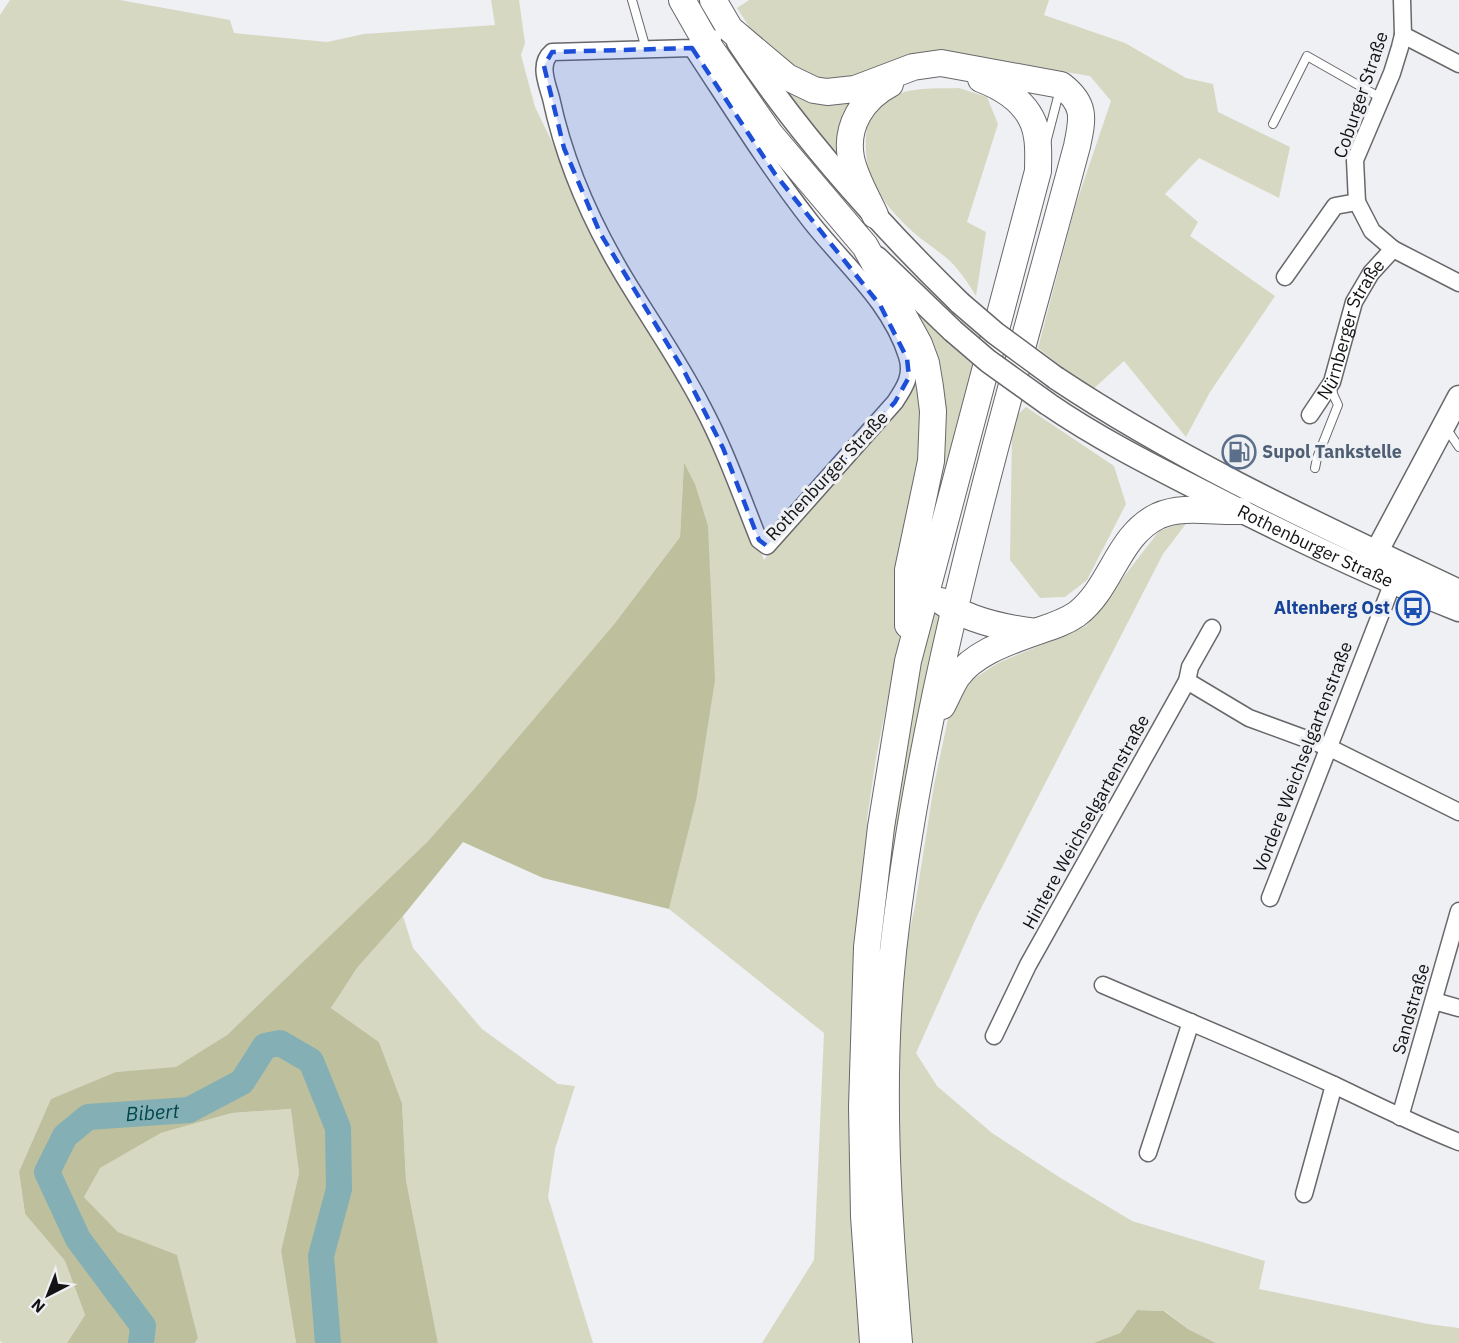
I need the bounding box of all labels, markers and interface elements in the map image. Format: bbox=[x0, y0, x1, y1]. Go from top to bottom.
street label: Coburger Straße bbox=[1328, 28, 1393, 161]
street label: Nürnberger Straße bbox=[1311, 254, 1389, 404]
street label: Rothenburger Straße bbox=[760, 406, 893, 545]
fuel station icon: Supol Tankstelle bbox=[1221, 434, 1257, 470]
place label: Supol Tankstelle bbox=[1262, 440, 1402, 463]
street label: Rothenburger Straße bbox=[1234, 499, 1397, 592]
bus stop icon: Altenberg Ost bbox=[1395, 590, 1431, 626]
place label: Altenberg Ost bbox=[1274, 596, 1390, 619]
street label: Vordere Weichselgartenstraße bbox=[1248, 638, 1357, 876]
street label: Hintere Weichselgartenstraße bbox=[1017, 710, 1154, 933]
street label: Sandstraße bbox=[1387, 961, 1434, 1057]
water label: Bibert bbox=[125, 1097, 180, 1127]
north arrow bbox=[18, 1265, 78, 1325]
text: N bbox=[27, 1295, 49, 1317]

